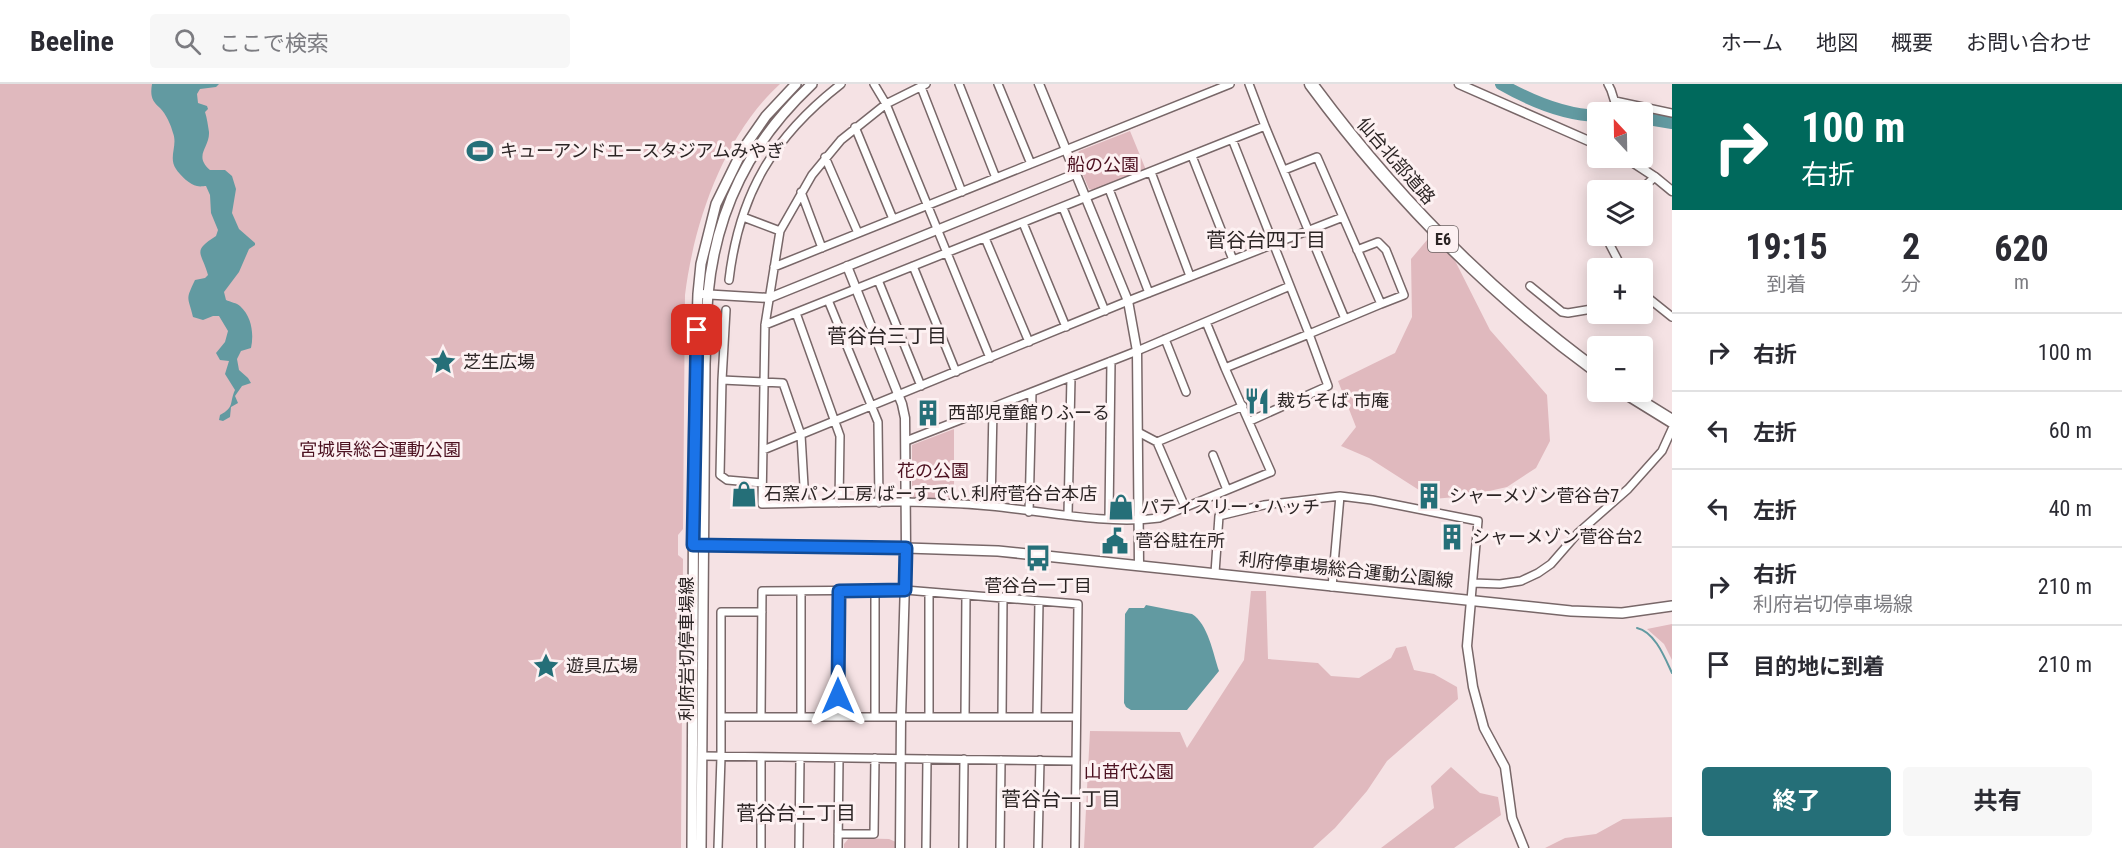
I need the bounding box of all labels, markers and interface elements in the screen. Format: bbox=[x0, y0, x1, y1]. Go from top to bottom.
search box bbox=[150, 14, 570, 68]
text: Beeline bbox=[30, 25, 114, 58]
icon: search bbox=[171, 25, 204, 58]
text: ここで検索 bbox=[219, 31, 329, 56]
text: ホーム bbox=[1721, 31, 1783, 55]
text: 地図 bbox=[1816, 31, 1858, 55]
text: 概要 bbox=[1891, 31, 1933, 55]
text: お問い合わせ bbox=[1966, 31, 2092, 55]
north arrow bbox=[1587, 102, 1653, 168]
map controls bbox=[1587, 102, 1653, 402]
text: 100 m bbox=[1801, 103, 1906, 152]
icon: right bbox=[1702, 108, 1780, 186]
street label: 仙台北部道路 bbox=[1353, 113, 1440, 208]
sports icon: キューアンドエースタジアムみやぎ bbox=[465, 136, 495, 166]
place label: キューアンドエースタジアムみやぎ bbox=[500, 140, 784, 161]
park label: 船の公園 bbox=[1067, 154, 1139, 175]
text: 右折 bbox=[1801, 159, 1855, 191]
button: layers bbox=[1587, 180, 1653, 246]
road number: E6 bbox=[1428, 226, 1458, 252]
text: 19:15 bbox=[1745, 226, 1828, 268]
text: 2 bbox=[1902, 226, 1920, 268]
district label: 菅谷台四丁目 bbox=[1206, 228, 1326, 252]
text: 620 bbox=[1994, 228, 2049, 270]
button: + bbox=[1587, 258, 1653, 324]
text: m bbox=[2014, 270, 2029, 294]
text: 到着 bbox=[1767, 272, 1807, 296]
text: 分 bbox=[1901, 272, 1921, 296]
pin bbox=[671, 304, 722, 355]
icon: arrive bbox=[680, 313, 713, 346]
district label: 菅谷台三丁目 bbox=[827, 324, 947, 348]
button: − bbox=[1587, 336, 1653, 402]
icon: right bbox=[1702, 336, 1735, 369]
text: 100 m bbox=[2038, 340, 2092, 365]
text: 右折 bbox=[1753, 342, 1797, 367]
place icon: 芝生広場 bbox=[428, 347, 458, 377]
place label: 芝生広場 bbox=[463, 351, 535, 372]
restaurant icon: 裁ちそば 市庵 bbox=[1242, 386, 1272, 416]
place label: 裁ちそば 市庵 bbox=[1277, 390, 1389, 411]
building icon: 西部児童館りふーる bbox=[913, 398, 943, 428]
place label: 西部児童館りふーる bbox=[948, 402, 1110, 423]
icon: left bbox=[1702, 414, 1735, 447]
text: 60 m bbox=[2049, 418, 2092, 443]
text: 左折 bbox=[1753, 420, 1797, 445]
park label: 宮城県総合運動公園 bbox=[299, 439, 461, 460]
park label: 花の公園 bbox=[897, 460, 969, 481]
shop icon: 石窯パン工房 ばーすでい 利府菅谷台本店 bbox=[729, 479, 759, 509]
building icon: シャーメゾン菅谷台7 bbox=[1414, 481, 1444, 511]
place label: 石窯パン工房 ばーすでい 利府菅谷台本店 bbox=[764, 483, 1097, 504]
place label: シャーメゾン菅谷台7 bbox=[1449, 485, 1619, 506]
shop icon: パティスリー・ハッチ bbox=[1106, 492, 1136, 522]
icon: left bbox=[1702, 492, 1735, 525]
place label: パティスリー・ハッチ bbox=[1141, 496, 1320, 517]
text: 40 m bbox=[2049, 496, 2092, 521]
text: 左折 bbox=[1753, 498, 1797, 523]
building icon: シャーメゾン菅谷台2 bbox=[1437, 522, 1467, 552]
public building icon: 菅谷駐在所 bbox=[1100, 526, 1130, 556]
place label: シャーメゾン菅谷台2 bbox=[1472, 526, 1642, 547]
place label: 菅谷駐在所 bbox=[1135, 530, 1225, 551]
bus stop icon: 菅谷台一丁目 bbox=[1023, 543, 1053, 573]
street label: 利府停車場総合運動公園線 bbox=[1238, 548, 1455, 591]
text: 右折 bbox=[1753, 562, 1797, 587]
icon: right bbox=[1702, 570, 1735, 603]
text: 210 m bbox=[2038, 574, 2092, 599]
place label: 菅谷台一丁目 bbox=[984, 575, 1092, 596]
street label: 利府岩切停車場線 bbox=[676, 577, 697, 721]
text: 利府岩切停車場線 bbox=[1753, 592, 1913, 616]
icon: arrive bbox=[1702, 648, 1735, 681]
place icon: 遊具広場 bbox=[531, 651, 561, 681]
text: 210 m bbox=[2038, 652, 2092, 677]
text: 目的地に到着 bbox=[1753, 654, 1885, 679]
place label: 遊具広場 bbox=[566, 655, 638, 676]
position arrow bbox=[806, 664, 870, 728]
park label: 山苗代公園 bbox=[1084, 761, 1174, 782]
button: 終了 bbox=[1702, 767, 1891, 836]
button: 共有 bbox=[1903, 767, 2092, 836]
district label: 菅谷台一丁目 bbox=[1001, 787, 1121, 811]
district label: 菅谷台二丁目 bbox=[736, 801, 856, 825]

